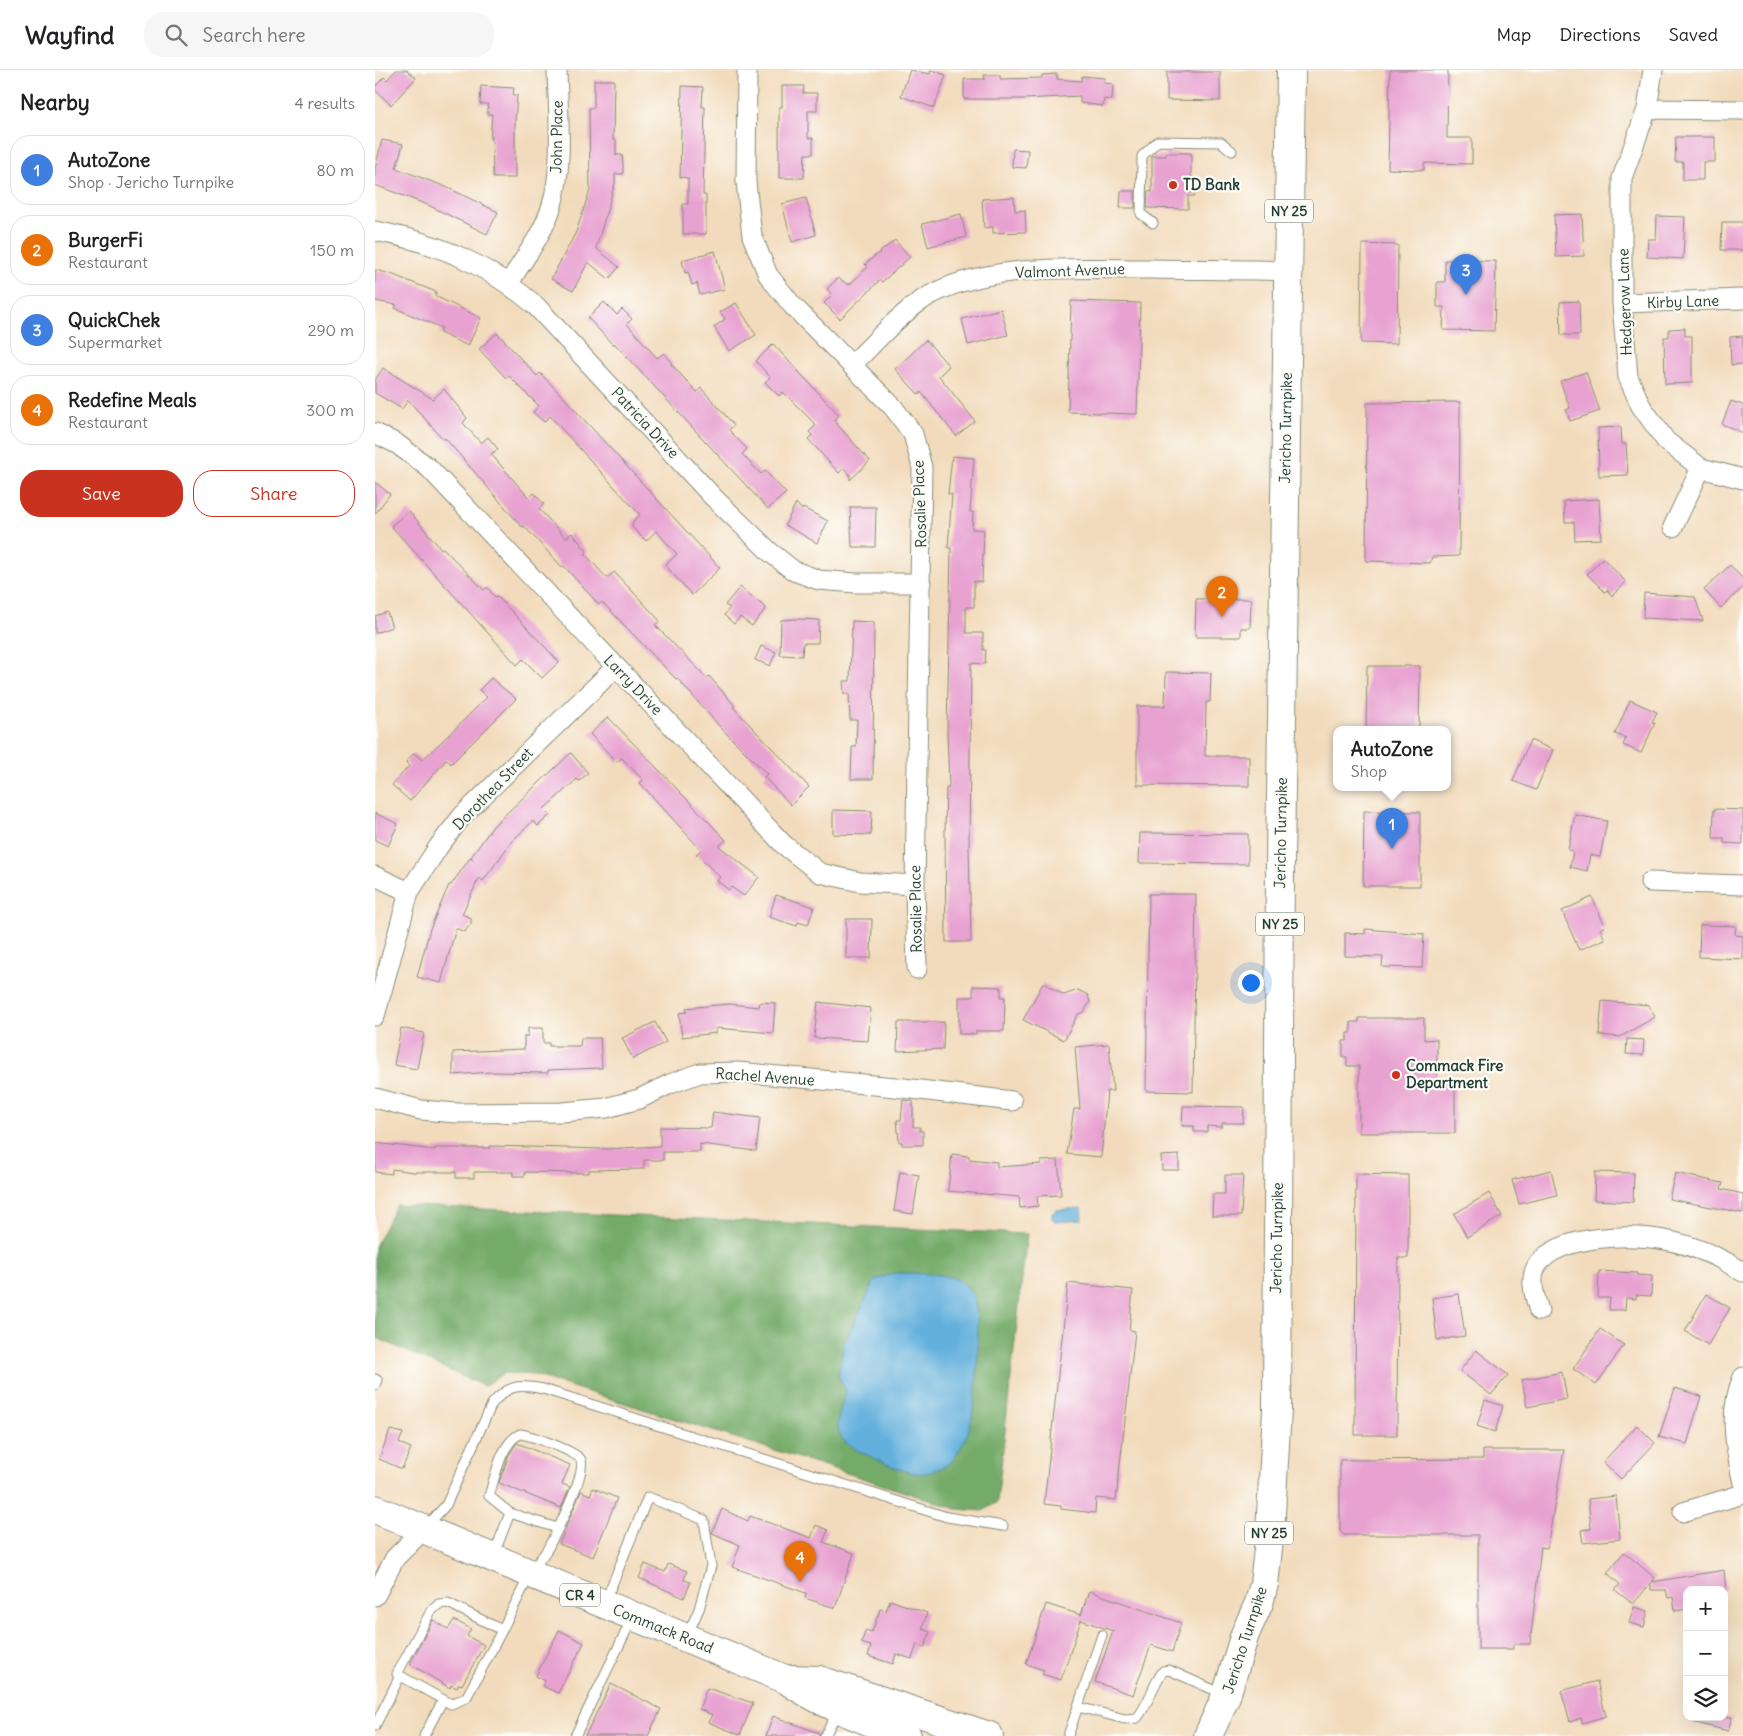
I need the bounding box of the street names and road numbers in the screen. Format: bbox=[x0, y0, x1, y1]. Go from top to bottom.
street label: John Place bbox=[546, 100, 567, 174]
road number: NY 25 bbox=[1265, 200, 1313, 222]
street label: Hedgerow Lane bbox=[1613, 248, 1636, 356]
street label: Valmont Avenue bbox=[1015, 259, 1125, 282]
street label: Kirby Lane bbox=[1646, 291, 1720, 312]
street label: Jericho Turnpike bbox=[1275, 372, 1296, 484]
street label: Patricia Drive bbox=[608, 383, 683, 462]
street label: Rosalie Place bbox=[908, 460, 931, 548]
street label: Larry Drive bbox=[600, 651, 667, 719]
street label: Dorothea Street bbox=[449, 743, 537, 834]
street label: Jericho Turnpike bbox=[1270, 777, 1291, 889]
street label: Rosalie Place bbox=[905, 865, 926, 953]
road number: NY 25 bbox=[1256, 912, 1304, 936]
street label: Rachel Avenue bbox=[715, 1064, 815, 1089]
street label: Jericho Turnpike bbox=[1266, 1182, 1287, 1294]
road number: NY 25 bbox=[1245, 1522, 1293, 1545]
road number: CR 4 bbox=[560, 1584, 600, 1606]
street label: Jericho Turnpike bbox=[1218, 1584, 1271, 1696]
street label: Commack Road bbox=[610, 1600, 717, 1657]

